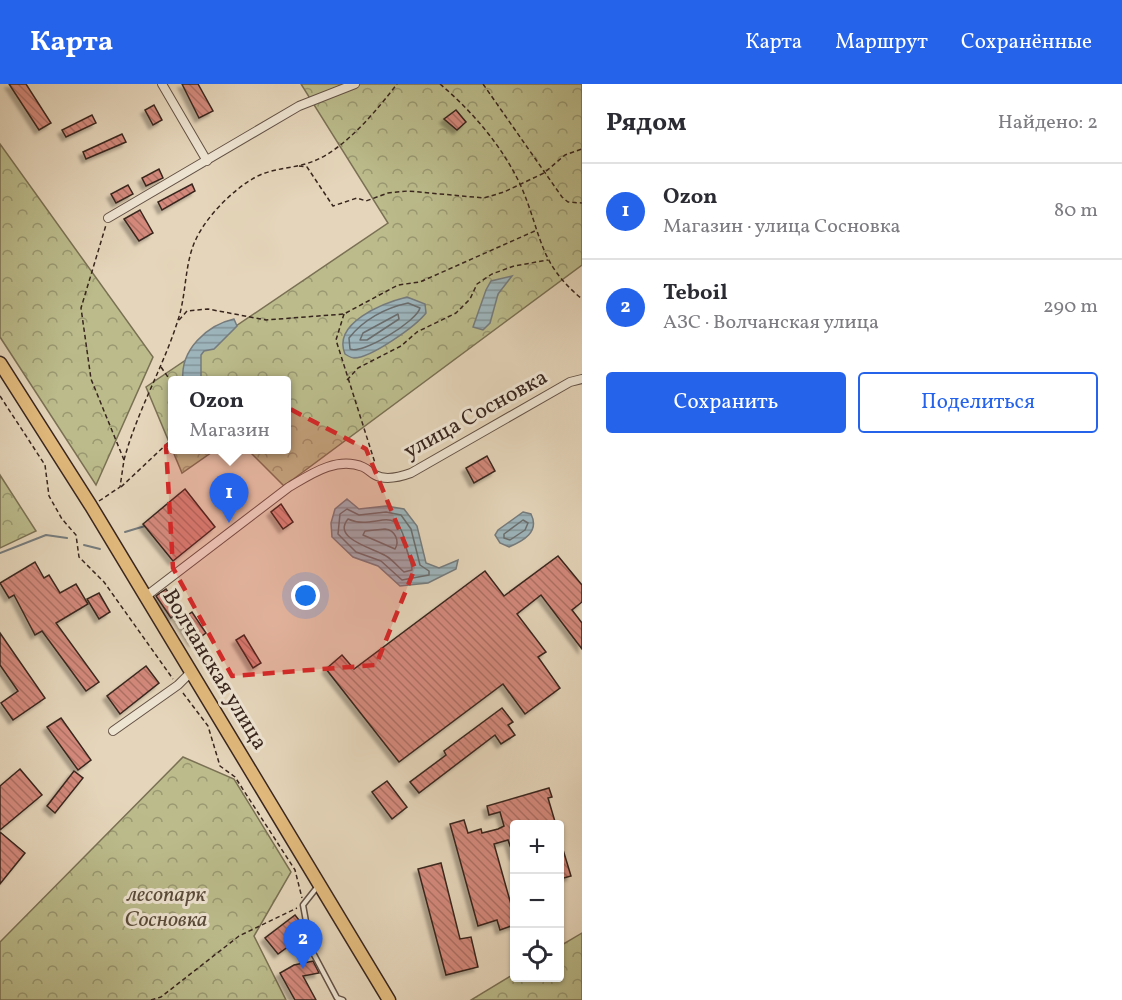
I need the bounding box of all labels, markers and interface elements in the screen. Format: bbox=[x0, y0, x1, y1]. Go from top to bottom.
text: Карта bbox=[30, 23, 113, 62]
text: Карта bbox=[745, 28, 802, 57]
text: Маршрут bbox=[835, 28, 928, 57]
text: Сохранённые bbox=[961, 28, 1092, 57]
text: Рядом bbox=[606, 105, 686, 141]
text: Найдено: 2 bbox=[998, 109, 1098, 137]
text: Ozon bbox=[663, 182, 718, 213]
text: 1 bbox=[621, 197, 630, 225]
text: 80 m bbox=[1054, 197, 1098, 225]
text: Магазин · улица Сосновка bbox=[663, 213, 901, 241]
text: Teboil bbox=[663, 278, 728, 309]
text: 2 bbox=[620, 293, 631, 321]
text: 290 m bbox=[1043, 293, 1098, 321]
text: АЗС · Волчанская улица bbox=[663, 309, 879, 337]
street label: улица Сосновка bbox=[398, 363, 554, 467]
button: Сохранить bbox=[606, 372, 846, 433]
button: Поделиться bbox=[858, 372, 1098, 433]
popup bbox=[168, 376, 291, 454]
text: Ozon bbox=[189, 386, 244, 417]
text: Магазин bbox=[189, 417, 270, 445]
pin: 1 bbox=[210, 474, 248, 523]
your location bbox=[291, 581, 320, 610]
street label: Волчанская улица bbox=[154, 584, 274, 756]
map controls bbox=[510, 820, 564, 982]
button: + bbox=[510, 820, 564, 874]
button: − bbox=[510, 874, 564, 928]
park label: лесопарк Сосновка bbox=[124, 880, 208, 936]
pin: 2 bbox=[284, 920, 322, 969]
button: locate bbox=[510, 928, 564, 982]

